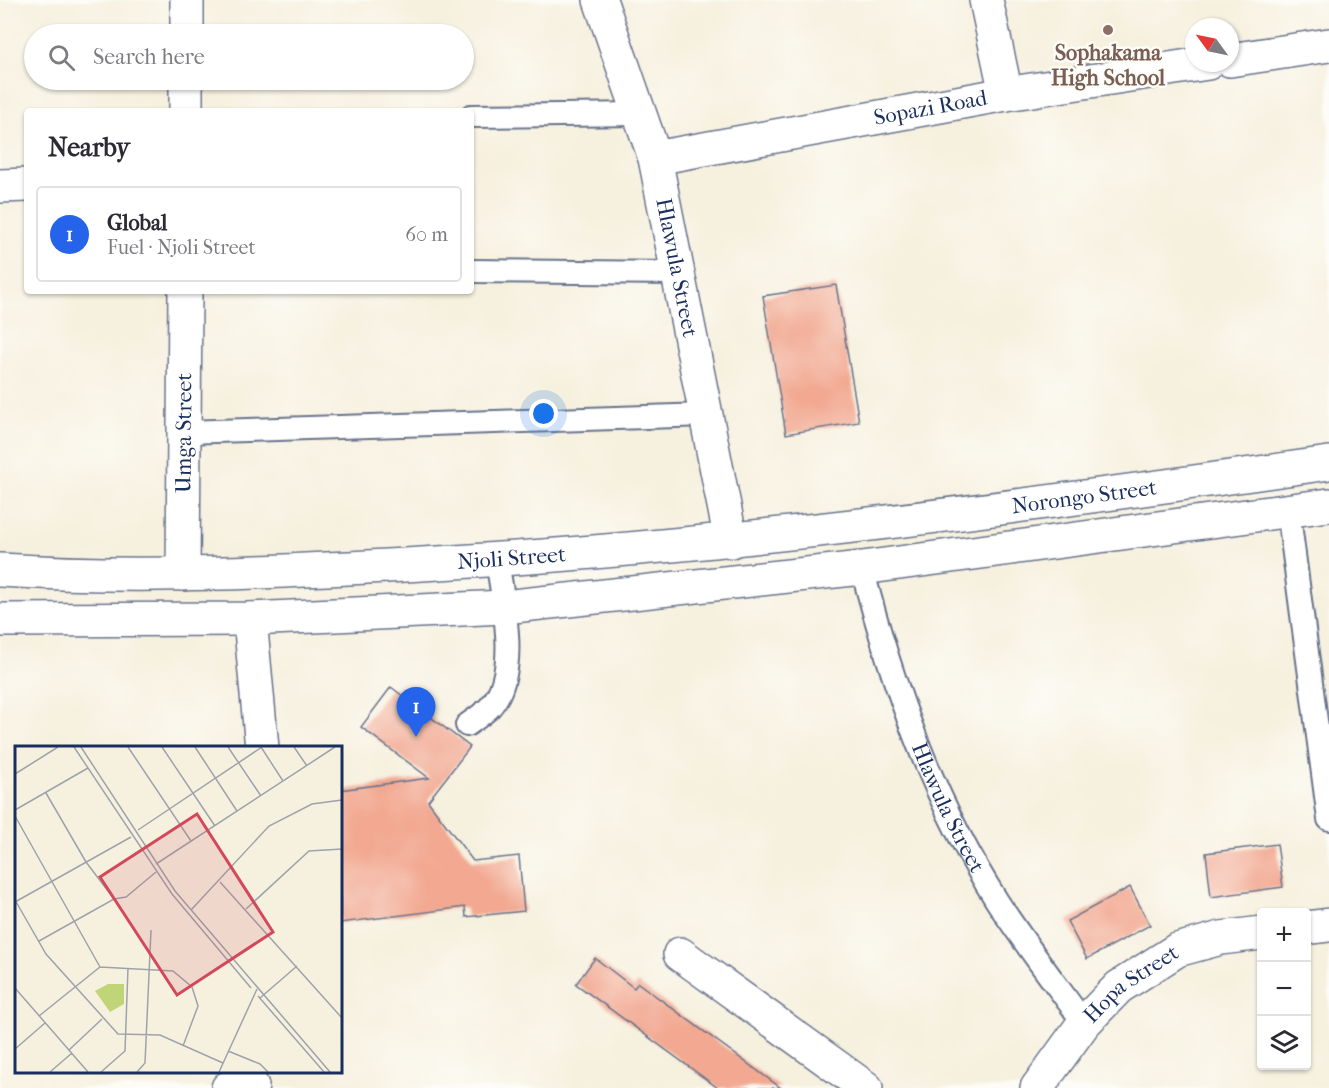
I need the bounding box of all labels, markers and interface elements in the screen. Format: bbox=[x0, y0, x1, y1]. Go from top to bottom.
north arrow bbox=[1185, 18, 1239, 72]
marker: Sophakama High School bbox=[1101, 23, 1115, 37]
search box bbox=[24, 24, 474, 90]
place label: Sophakama High School bbox=[1051, 40, 1166, 91]
icon: search bbox=[45, 41, 78, 74]
text: Search here bbox=[93, 44, 205, 70]
street label: Sopazi Road bbox=[872, 85, 990, 131]
text: Nearby bbox=[48, 132, 130, 163]
street label: Hlawula Street bbox=[650, 196, 703, 339]
text: Global bbox=[107, 210, 167, 236]
text: 1 bbox=[66, 223, 73, 246]
text: 60 m bbox=[405, 223, 448, 246]
text: Fuel · Njoli Street bbox=[107, 236, 256, 259]
street label: Umga Street bbox=[171, 373, 197, 493]
your location bbox=[529, 399, 558, 428]
street label: Norongo Street bbox=[1010, 474, 1158, 519]
street label: Njoli Street bbox=[456, 541, 567, 575]
pin: 1 bbox=[396, 688, 436, 737]
street label: Hlawula Street bbox=[906, 739, 990, 877]
inset map bbox=[15, 746, 342, 1073]
map controls bbox=[1257, 908, 1311, 1070]
button: + bbox=[1257, 908, 1311, 962]
street label: Hopa Street bbox=[1078, 939, 1184, 1028]
button: − bbox=[1257, 962, 1311, 1016]
button: layers bbox=[1257, 1016, 1311, 1070]

